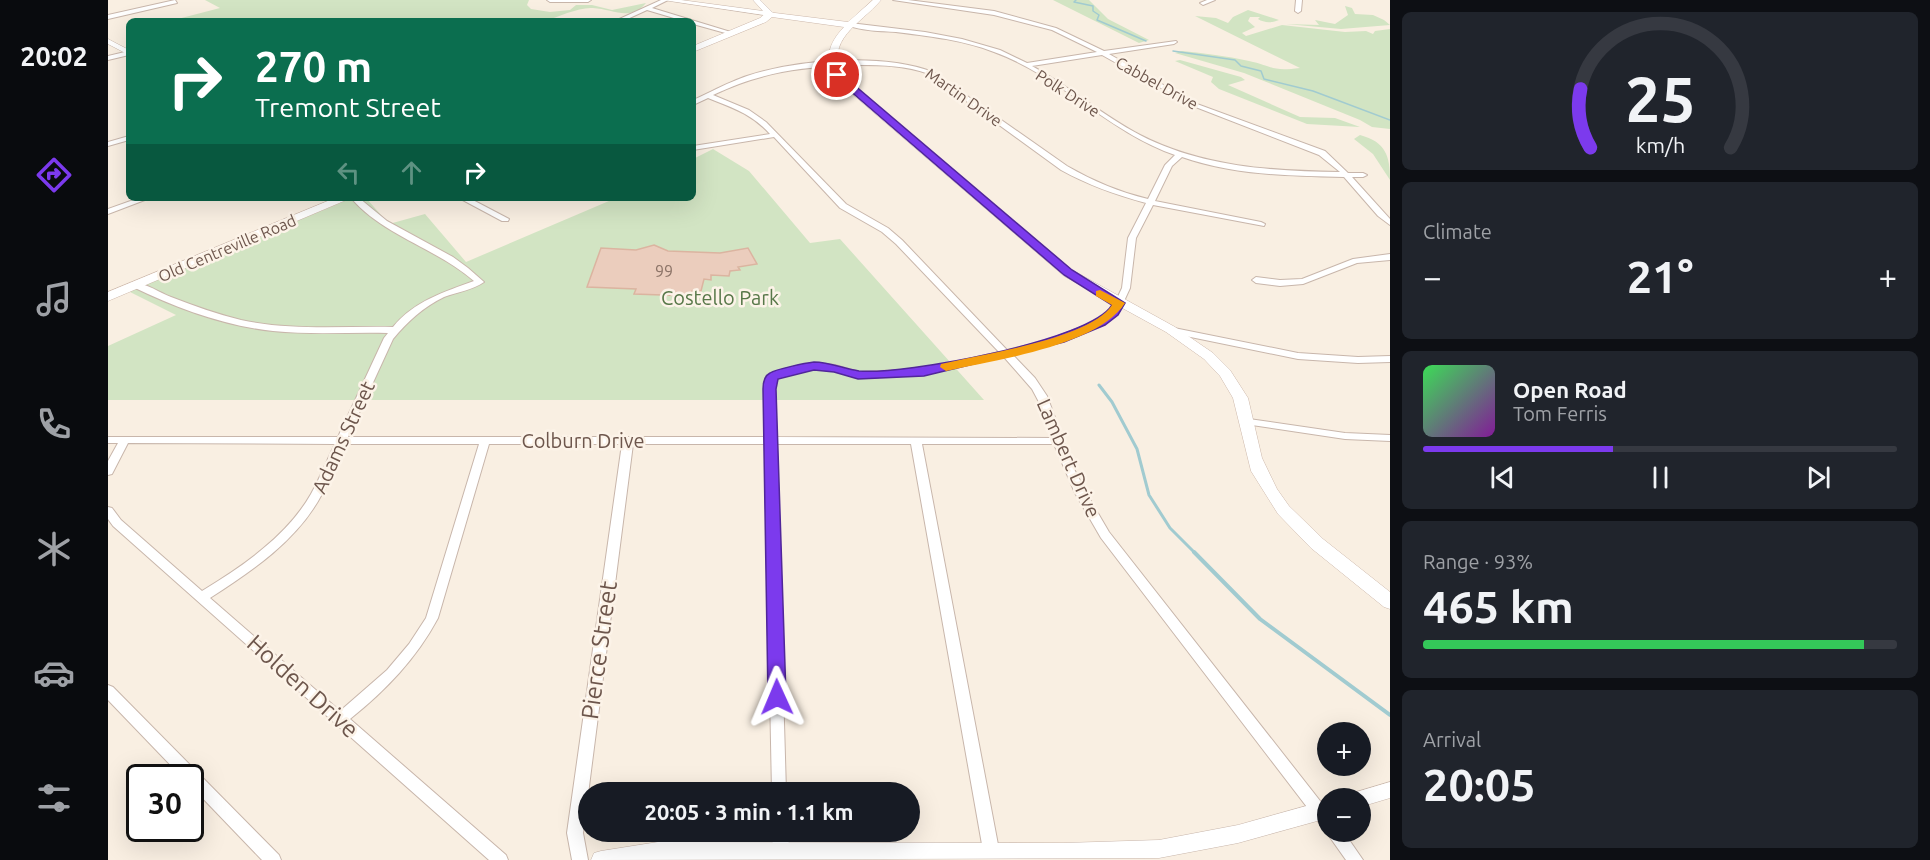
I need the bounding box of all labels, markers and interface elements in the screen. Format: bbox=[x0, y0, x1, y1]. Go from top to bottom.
text: 20:02 bbox=[20, 41, 88, 71]
icon: right bbox=[156, 42, 234, 120]
text: 270 m bbox=[255, 43, 372, 90]
pin bbox=[811, 49, 862, 100]
street label: Cabbel Drive bbox=[1113, 53, 1201, 113]
icon: arrive bbox=[820, 58, 853, 91]
street label: Martin Drive bbox=[922, 64, 1006, 130]
text: 25 bbox=[1625, 64, 1695, 134]
street label: Polk Drive bbox=[1033, 66, 1103, 120]
text: Tremont Street bbox=[255, 92, 441, 122]
text: km/h bbox=[1635, 133, 1685, 157]
icon: directions bbox=[33, 154, 75, 196]
icon: left bbox=[332, 156, 365, 189]
icon: ahead bbox=[395, 156, 428, 189]
icon: right bbox=[458, 156, 491, 189]
street label: Old Centreville Road bbox=[155, 211, 299, 285]
text: Climate bbox=[1423, 220, 1492, 243]
text: 21° bbox=[1627, 251, 1693, 302]
text: − bbox=[1423, 258, 1442, 295]
text: + bbox=[1878, 258, 1897, 295]
house number: 99 bbox=[655, 262, 673, 280]
icon: music bbox=[33, 278, 75, 320]
park label: Costello Park bbox=[661, 286, 779, 309]
street label: Adams Street bbox=[307, 377, 379, 497]
text: Open Road bbox=[1513, 377, 1627, 402]
street label: Lambert Drive bbox=[1033, 395, 1105, 521]
text: Tom Ferris bbox=[1513, 402, 1607, 425]
icon: phone bbox=[33, 403, 75, 445]
street label: Colburn Drive bbox=[521, 429, 645, 452]
icon: previous bbox=[1486, 461, 1519, 494]
icon: pause bbox=[1644, 461, 1677, 494]
icon: next bbox=[1802, 461, 1835, 494]
icon: climate bbox=[33, 528, 75, 570]
text: Range · 93% bbox=[1423, 550, 1533, 573]
street label: Pierce Street bbox=[576, 579, 622, 721]
text: 465 km bbox=[1423, 581, 1574, 632]
street label: Holden Drive bbox=[242, 629, 364, 743]
icon: car bbox=[33, 652, 75, 694]
position arrow bbox=[745, 665, 809, 729]
map controls bbox=[1317, 722, 1371, 842]
button: + bbox=[1317, 722, 1371, 776]
text: Arrival bbox=[1423, 728, 1481, 751]
text: 20:05 bbox=[1423, 759, 1536, 810]
speed limit sign: 30 bbox=[126, 764, 204, 842]
icon: filters bbox=[33, 777, 75, 819]
button: − bbox=[1317, 788, 1371, 842]
text: 20:05 · 3 min · 1.1 km bbox=[644, 799, 854, 824]

